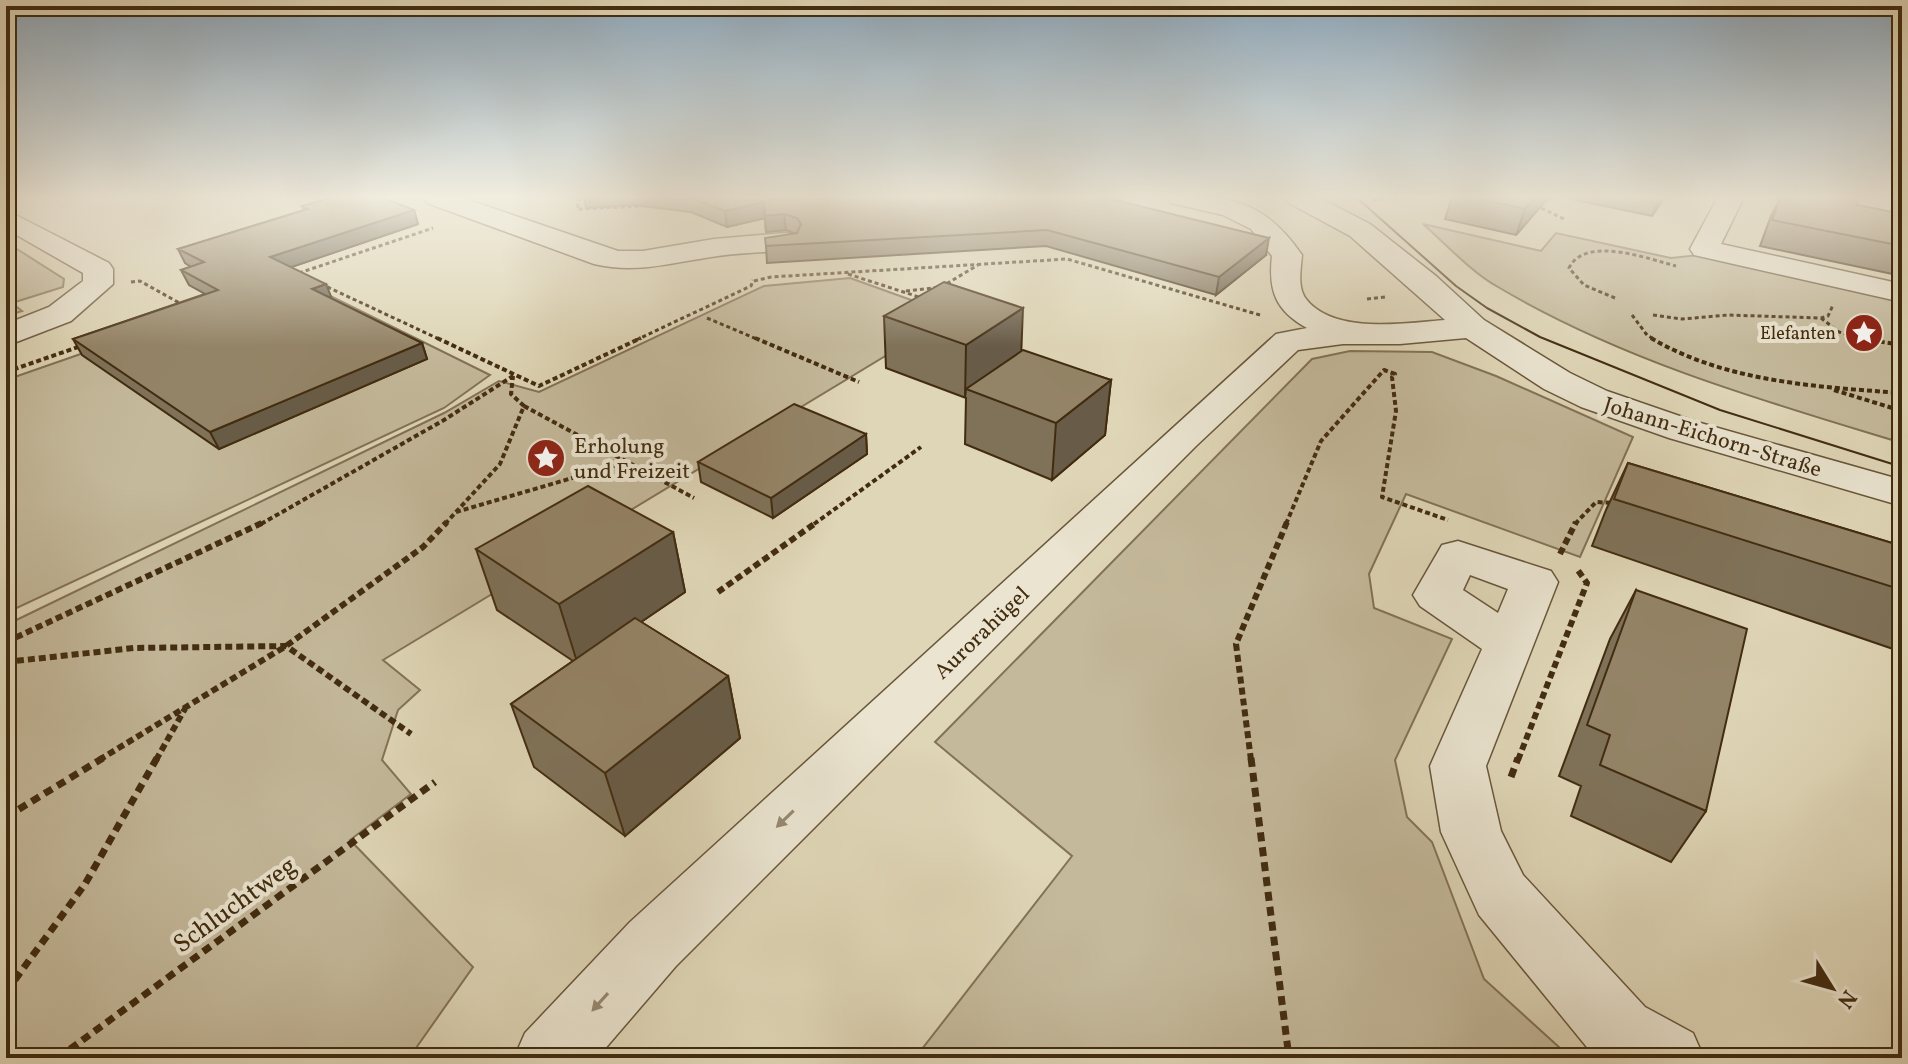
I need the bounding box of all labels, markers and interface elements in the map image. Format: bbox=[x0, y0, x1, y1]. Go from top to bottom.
place icon: Elefanten bbox=[1843, 312, 1885, 354]
place label: Elefanten bbox=[1760, 322, 1836, 347]
street label: Johann-Eichorn-Straße bbox=[1599, 390, 1825, 486]
place label: Erholung und Freizeit bbox=[574, 432, 690, 488]
place icon: Erholung und Freizeit bbox=[525, 437, 567, 479]
street label: Aurorahügel bbox=[928, 580, 1038, 687]
one-way arrow bbox=[776, 810, 795, 828]
street label: Schluchtweg bbox=[166, 849, 304, 963]
north arrow bbox=[1792, 948, 1872, 1028]
text: N bbox=[1829, 983, 1863, 1014]
one-way arrow bbox=[592, 993, 610, 1012]

